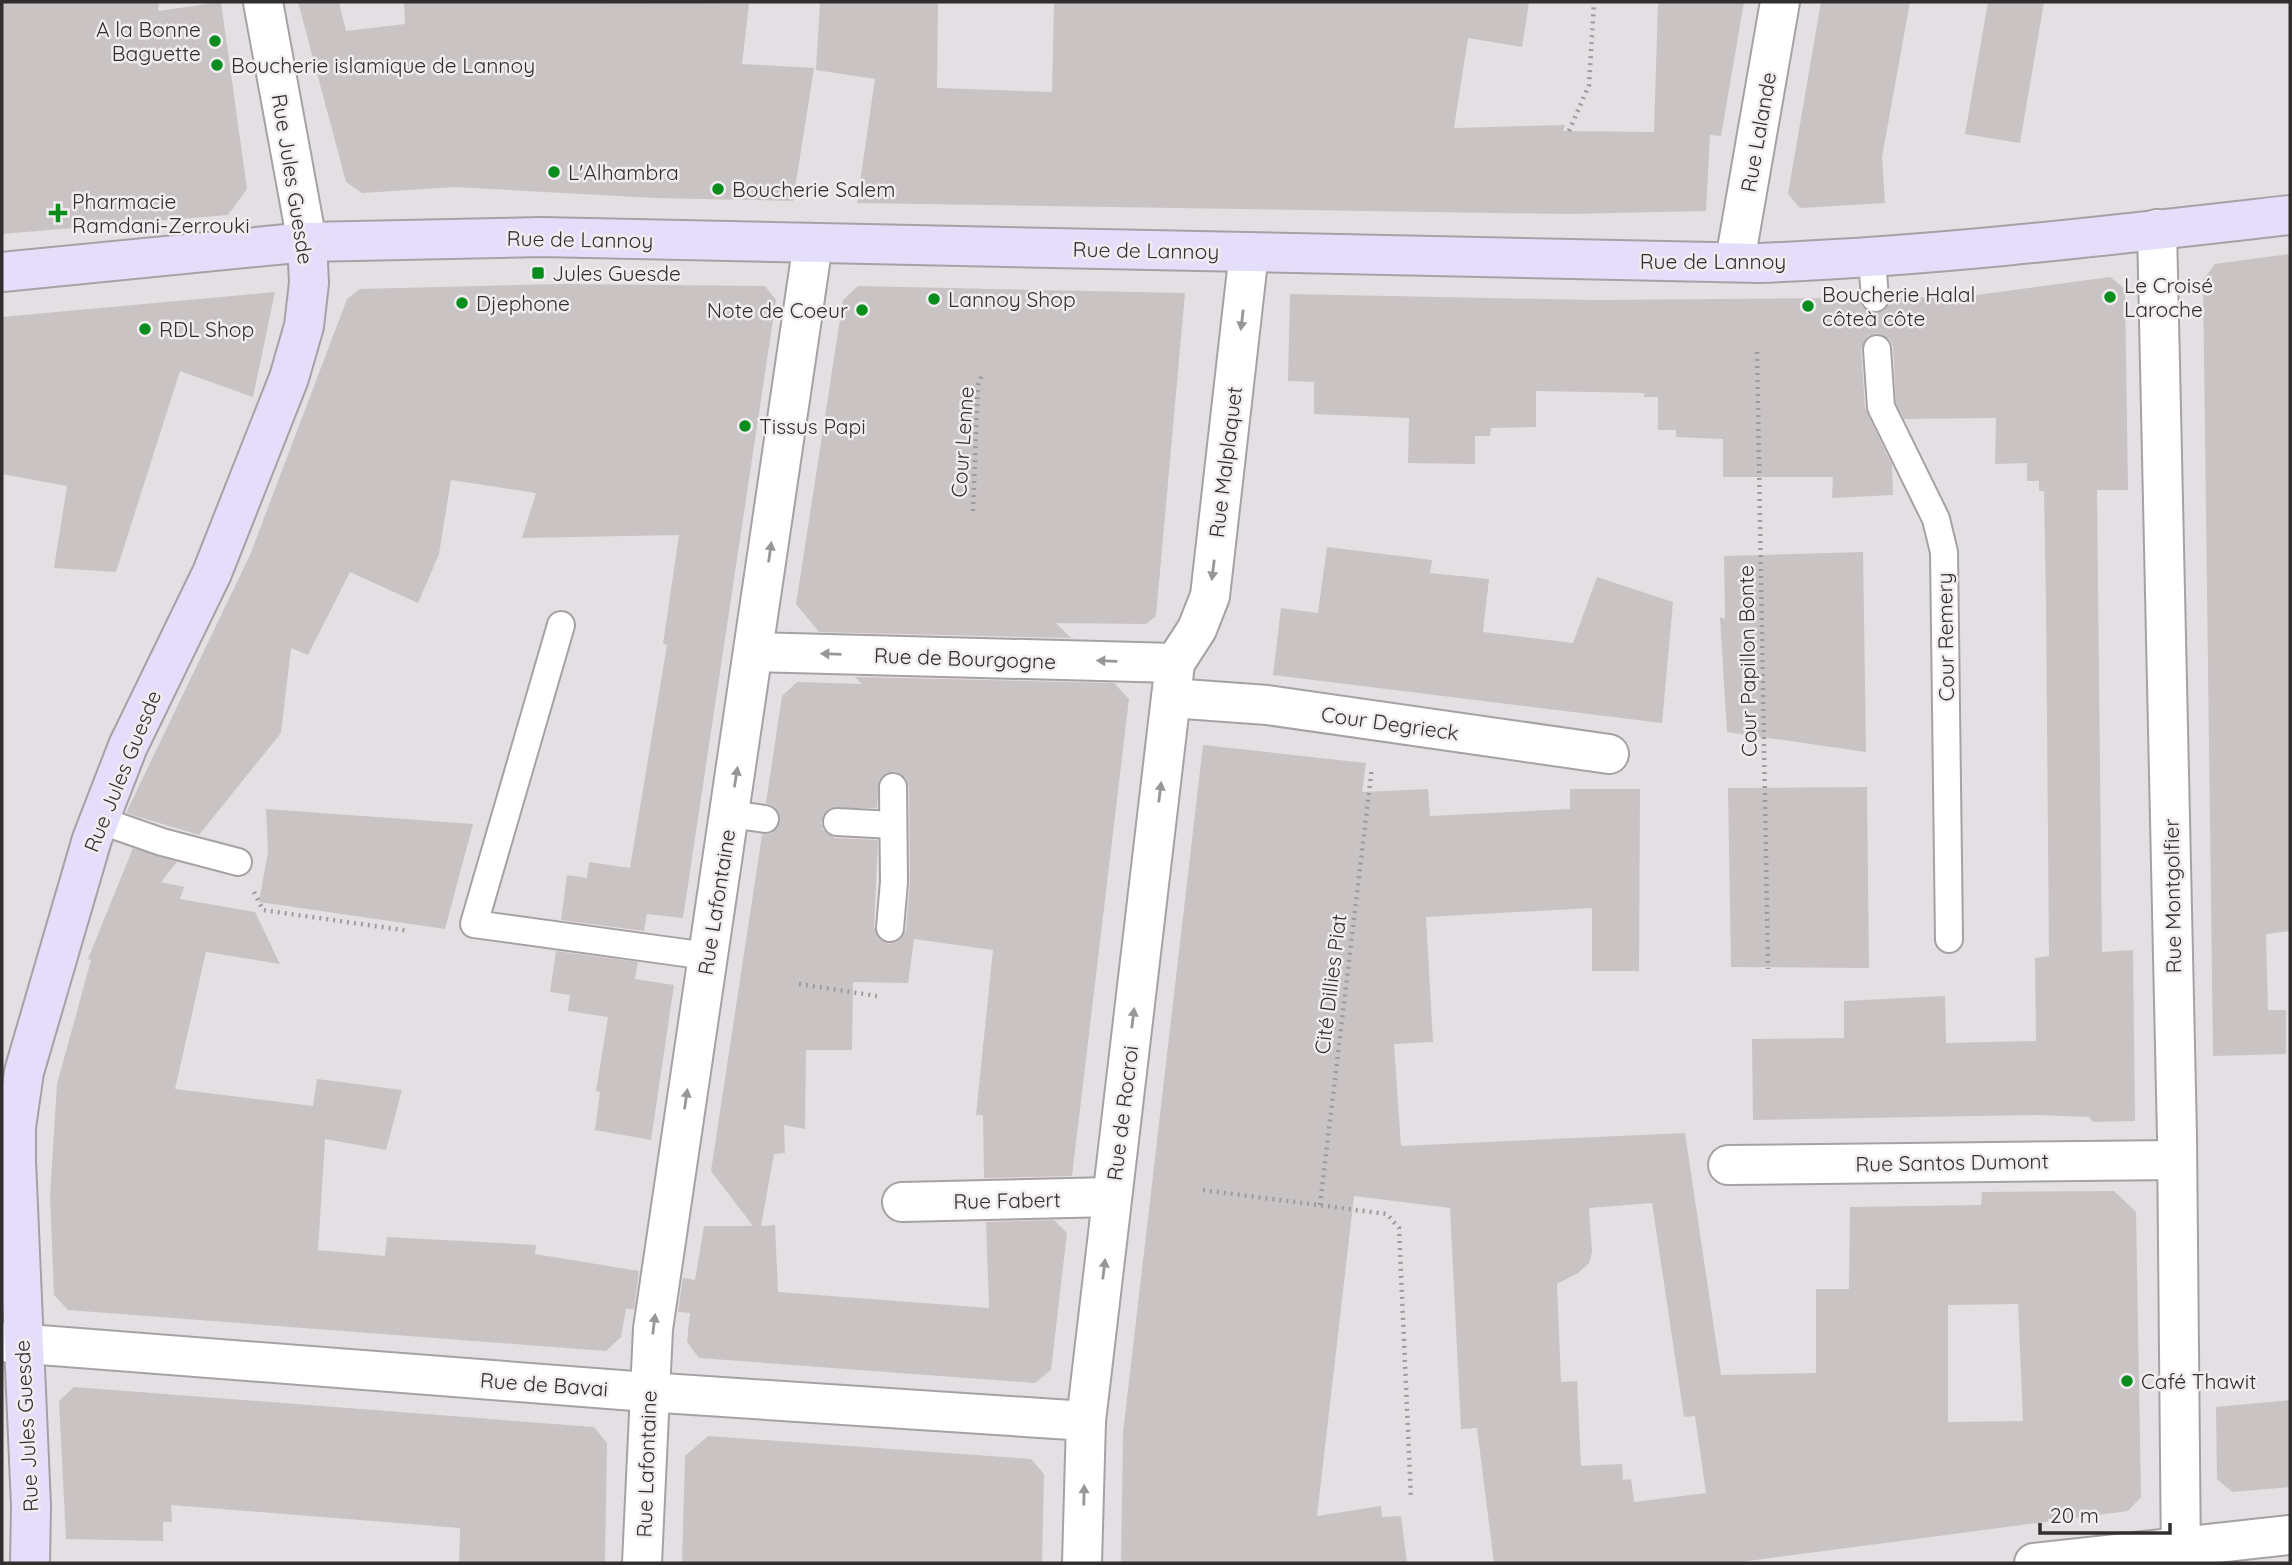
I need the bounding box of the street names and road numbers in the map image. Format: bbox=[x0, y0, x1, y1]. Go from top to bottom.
street label: Rue Lalande bbox=[1735, 70, 1781, 194]
street label: Rue Jules Guesde bbox=[267, 92, 319, 266]
street label: Rue de Lannoy bbox=[507, 225, 653, 253]
street label: Rue de Lannoy bbox=[1073, 236, 1219, 264]
street label: Rue de Lannoy bbox=[1640, 248, 1786, 274]
street label: Rue Malplaquet bbox=[1203, 385, 1247, 539]
street label: Cour Lenne bbox=[945, 386, 979, 498]
street label: Cour Papillon Bonte bbox=[1732, 565, 1762, 757]
street label: Cour Remery bbox=[1931, 572, 1959, 702]
street label: Rue de Bourgogne bbox=[873, 642, 1057, 674]
street label: Rue Jules Guesde bbox=[78, 686, 166, 856]
street label: Cour Degrieck bbox=[1319, 700, 1461, 746]
street label: Rue Montgolfier bbox=[2158, 818, 2186, 974]
street label: Rue Lafontaine bbox=[692, 827, 740, 977]
street label: Cité Dillies Piat bbox=[1309, 913, 1351, 1055]
street label: Rue de Rocroi bbox=[1101, 1044, 1143, 1182]
street label: Rue Santos Dumont bbox=[1855, 1147, 2049, 1177]
street label: Rue Fabert bbox=[953, 1186, 1061, 1214]
street label: Rue Jules Guesde bbox=[9, 1339, 43, 1513]
street label: Rue de Bavai bbox=[479, 1367, 609, 1401]
street label: Rue Lafontaine bbox=[630, 1390, 662, 1538]

